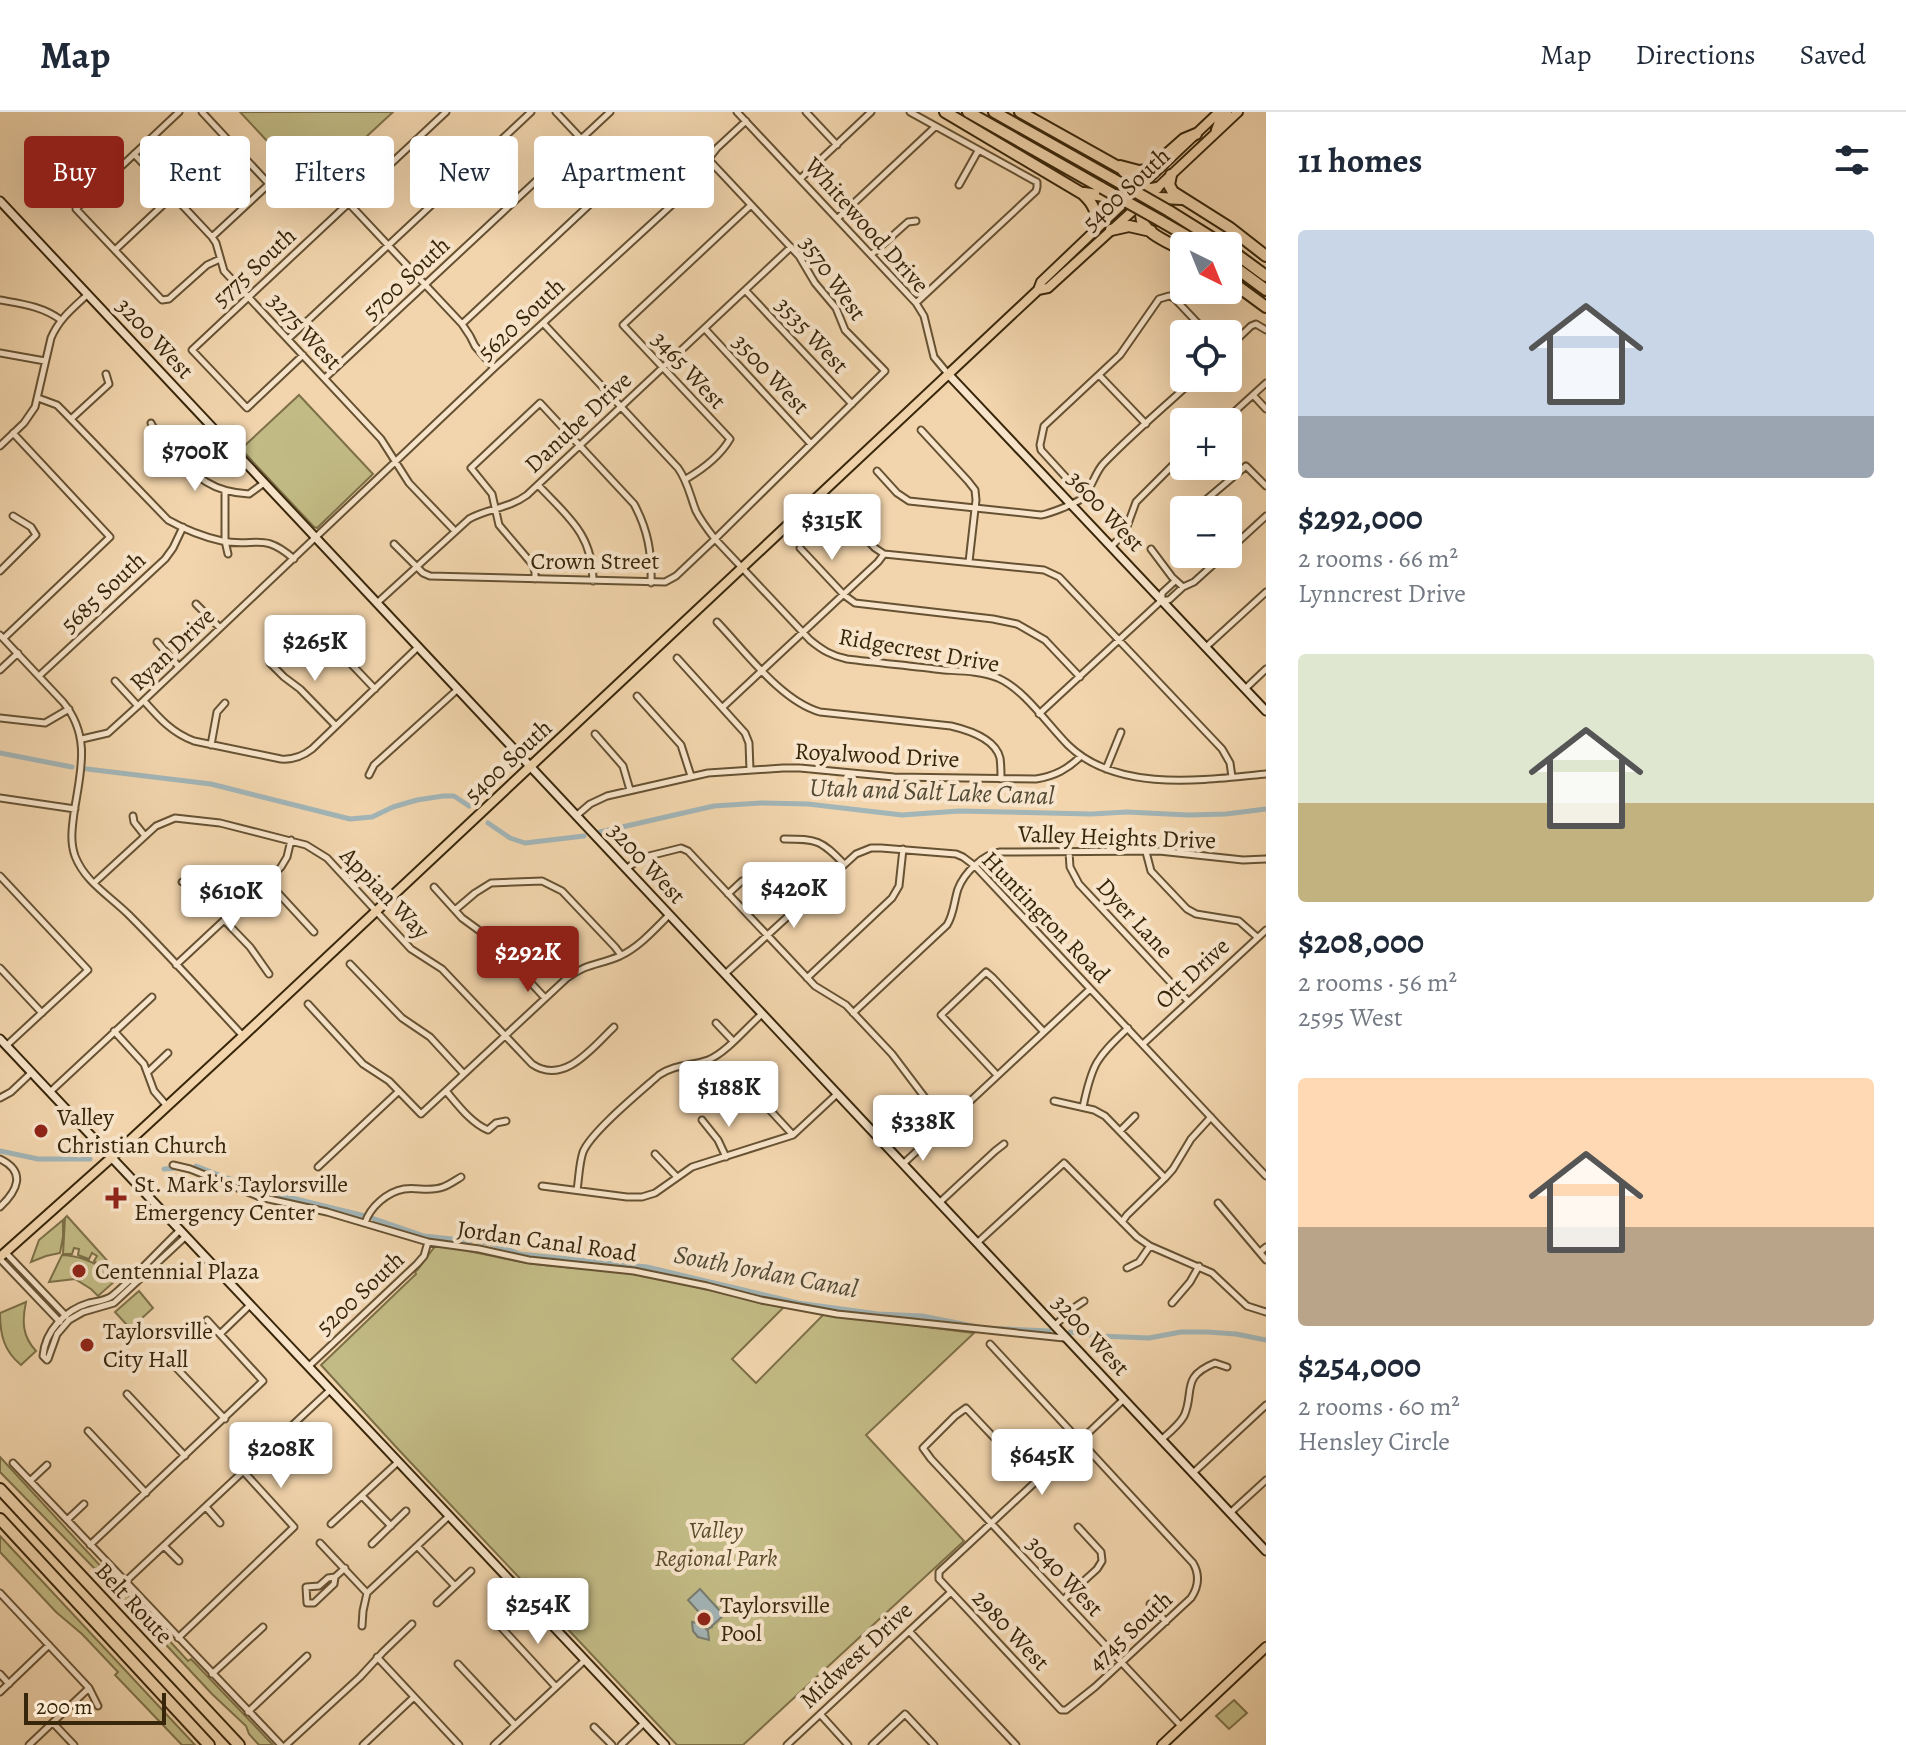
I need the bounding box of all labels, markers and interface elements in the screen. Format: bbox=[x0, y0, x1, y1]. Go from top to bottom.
text: Map bbox=[40, 29, 110, 81]
text: Map bbox=[1540, 36, 1591, 74]
text: Directions bbox=[1635, 36, 1756, 74]
text: Saved bbox=[1800, 36, 1866, 74]
chip: Buy bbox=[24, 136, 124, 208]
chip: Rent bbox=[140, 136, 250, 208]
chip: Filters bbox=[266, 136, 394, 208]
chip: New bbox=[410, 136, 518, 208]
chip: Apartment bbox=[534, 136, 714, 208]
text: 11 homes bbox=[1298, 137, 1422, 184]
icon: filters bbox=[1830, 138, 1874, 182]
street label: 5400 South bbox=[1075, 140, 1177, 238]
street label: Whitewood Drive bbox=[797, 150, 937, 300]
street label: 5775 South bbox=[205, 220, 303, 314]
street label: 5700 South bbox=[355, 229, 457, 327]
street label: 3570 West bbox=[792, 229, 874, 327]
north arrow bbox=[1170, 232, 1242, 304]
map controls bbox=[1170, 232, 1242, 568]
street label: 5620 South bbox=[470, 270, 572, 368]
icon: home bbox=[1514, 282, 1658, 426]
street label: 3275 West bbox=[261, 285, 349, 377]
street label: 3200 West bbox=[109, 290, 201, 386]
street label: 3535 West bbox=[768, 290, 856, 380]
button: locate bbox=[1170, 320, 1242, 392]
street label: 3465 West bbox=[645, 324, 733, 416]
street label: 3500 West bbox=[725, 327, 817, 421]
street label: Danube Drive bbox=[517, 364, 639, 480]
button: + bbox=[1170, 408, 1242, 480]
pin: $700K bbox=[139, 425, 251, 493]
text: $700K bbox=[162, 433, 228, 468]
street label: 3600 West bbox=[1060, 463, 1152, 559]
pin: $315K bbox=[776, 494, 888, 562]
text: $292,000 bbox=[1298, 494, 1423, 541]
button: − bbox=[1170, 496, 1242, 568]
text: $315K bbox=[802, 502, 862, 537]
text: 2 rooms · 66 m² bbox=[1298, 541, 1458, 576]
street label: 5685 South bbox=[53, 544, 153, 640]
street label: Crown Street bbox=[531, 545, 660, 577]
text: Lynncrest Drive bbox=[1298, 576, 1466, 611]
street label: Ryan Drive bbox=[122, 600, 222, 698]
pin: $265K bbox=[259, 615, 371, 683]
street label: Ridgecrest Drive bbox=[836, 620, 1002, 680]
text: $265K bbox=[282, 623, 348, 658]
icon: home bbox=[1514, 706, 1658, 850]
street label: 5400 South bbox=[457, 712, 559, 810]
street label: Royalwood Drive bbox=[794, 735, 960, 775]
water label: Utah and Salt Lake Canal bbox=[809, 770, 1056, 813]
street label: 3200 West bbox=[601, 815, 693, 911]
street label: Valley Heights Drive bbox=[1017, 818, 1216, 856]
street label: Appian Way bbox=[332, 839, 437, 946]
street label: Huntington Road bbox=[975, 844, 1117, 990]
pin: $420K bbox=[738, 862, 850, 930]
pin: $610K bbox=[175, 865, 287, 933]
text: $420K bbox=[760, 870, 828, 905]
street label: Dyer Lane bbox=[1089, 871, 1181, 965]
text: $610K bbox=[199, 873, 263, 908]
text: $208,000 bbox=[1298, 918, 1424, 965]
pin: $292K bbox=[472, 926, 584, 994]
street label: Ott Drive bbox=[1148, 930, 1236, 1016]
text: $292K bbox=[495, 934, 561, 969]
text: 2 rooms · 56 m² bbox=[1298, 965, 1457, 1000]
text: 2595 West bbox=[1298, 1000, 1403, 1035]
pin: $188K bbox=[673, 1061, 785, 1129]
text: $188K bbox=[697, 1069, 761, 1104]
pin: $338K bbox=[867, 1095, 979, 1163]
place label: Valley Christian Church bbox=[56, 1101, 227, 1161]
text: $338K bbox=[891, 1103, 955, 1138]
marker: Valley Christian Church bbox=[32, 1122, 50, 1140]
icon: home bbox=[1514, 1130, 1658, 1274]
place label: St. Mark's Taylorsville Emergency Center bbox=[134, 1168, 348, 1228]
marker: St. Mark's Taylorsville Emergency Center bbox=[105, 1187, 127, 1209]
street label: Jordan Canal Road bbox=[455, 1213, 639, 1269]
water label: South Jordan Canal bbox=[671, 1237, 861, 1307]
street label: 5200 South bbox=[309, 1244, 411, 1342]
place label: Centennial Plaza bbox=[95, 1255, 260, 1287]
marker: Centennial Plaza bbox=[70, 1262, 88, 1280]
street label: 3200 West bbox=[1045, 1287, 1137, 1383]
place label: Taylorsville City Hall bbox=[103, 1315, 213, 1375]
marker: Taylorsville City Hall bbox=[78, 1336, 96, 1354]
text: $254,000 bbox=[1298, 1342, 1421, 1389]
text: 2 rooms · 60 m² bbox=[1298, 1389, 1460, 1424]
pin: $208K bbox=[225, 1422, 337, 1490]
text: Hensley Circle bbox=[1298, 1424, 1450, 1459]
pin: $645K bbox=[986, 1429, 1098, 1497]
text: $208K bbox=[247, 1430, 315, 1465]
text: $645K bbox=[1010, 1437, 1074, 1472]
park label: Valley Regional Park bbox=[654, 1514, 778, 1574]
street label: 3040 West bbox=[1019, 1528, 1111, 1624]
street label: Belt Route bbox=[88, 1555, 180, 1651]
pin: $254K bbox=[482, 1578, 594, 1646]
street label: 2980 West bbox=[965, 1582, 1057, 1678]
street label: 4745 South bbox=[1081, 1583, 1179, 1678]
text: $254K bbox=[505, 1586, 571, 1621]
place label: Taylorsville Pool bbox=[720, 1589, 830, 1649]
street label: Midwest Drive bbox=[793, 1594, 919, 1716]
marker: Taylorsville Pool bbox=[695, 1610, 713, 1628]
scale bar bbox=[24, 1689, 166, 1725]
text: 200 m bbox=[36, 1692, 93, 1722]

